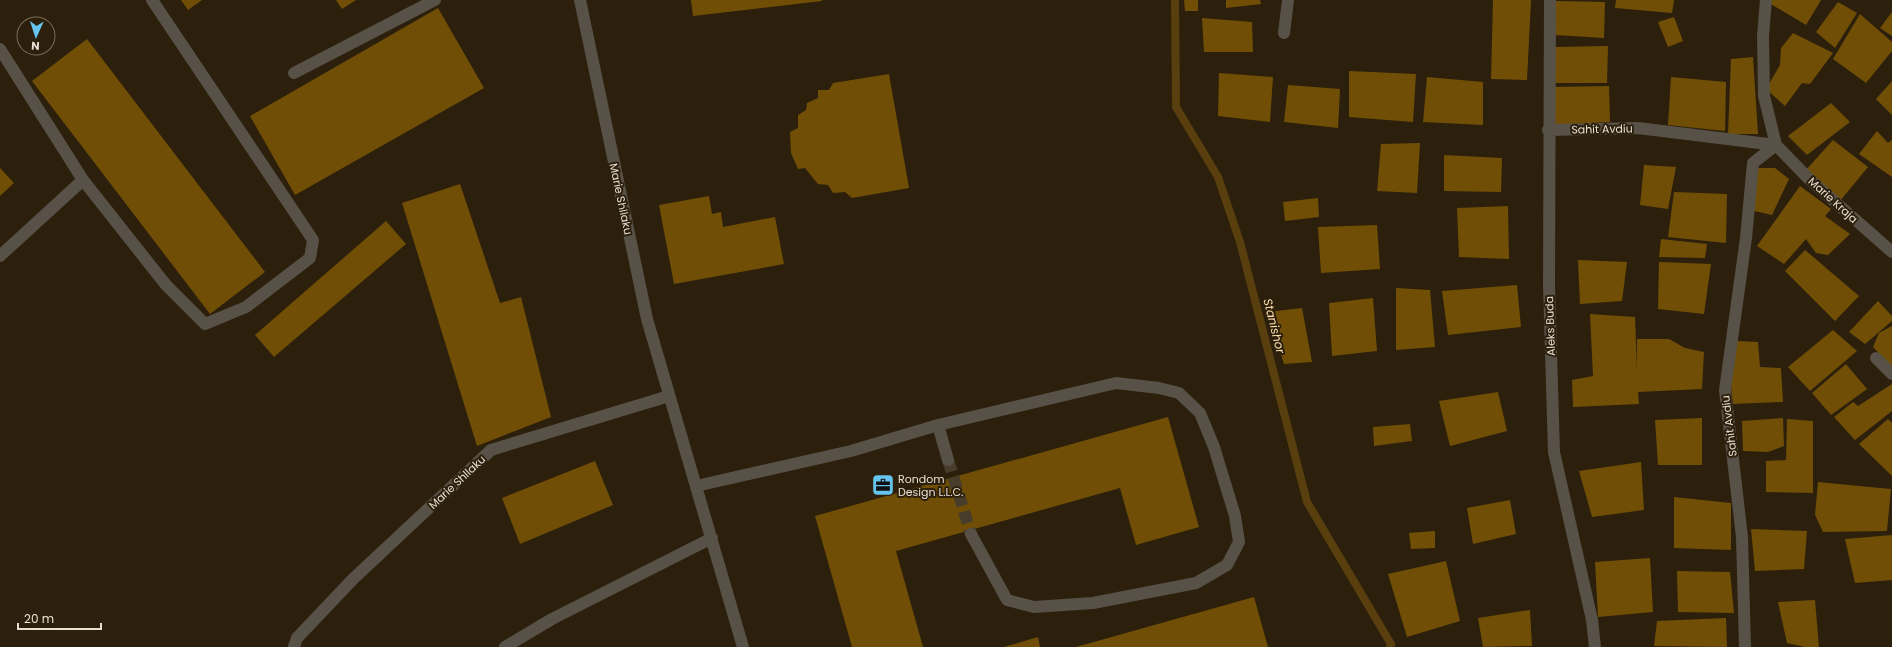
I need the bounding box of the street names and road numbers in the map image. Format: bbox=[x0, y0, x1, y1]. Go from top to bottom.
street label: Sahit Avdiu bbox=[1571, 120, 1633, 138]
street label: Marie Shllaku bbox=[606, 162, 636, 236]
street label: Marie Kraja bbox=[1805, 173, 1861, 227]
street label: Aleks Buda bbox=[1541, 296, 1559, 356]
street label: Sahit Avdiu bbox=[1717, 395, 1741, 457]
street label: Marie Shllaku bbox=[425, 451, 489, 513]

